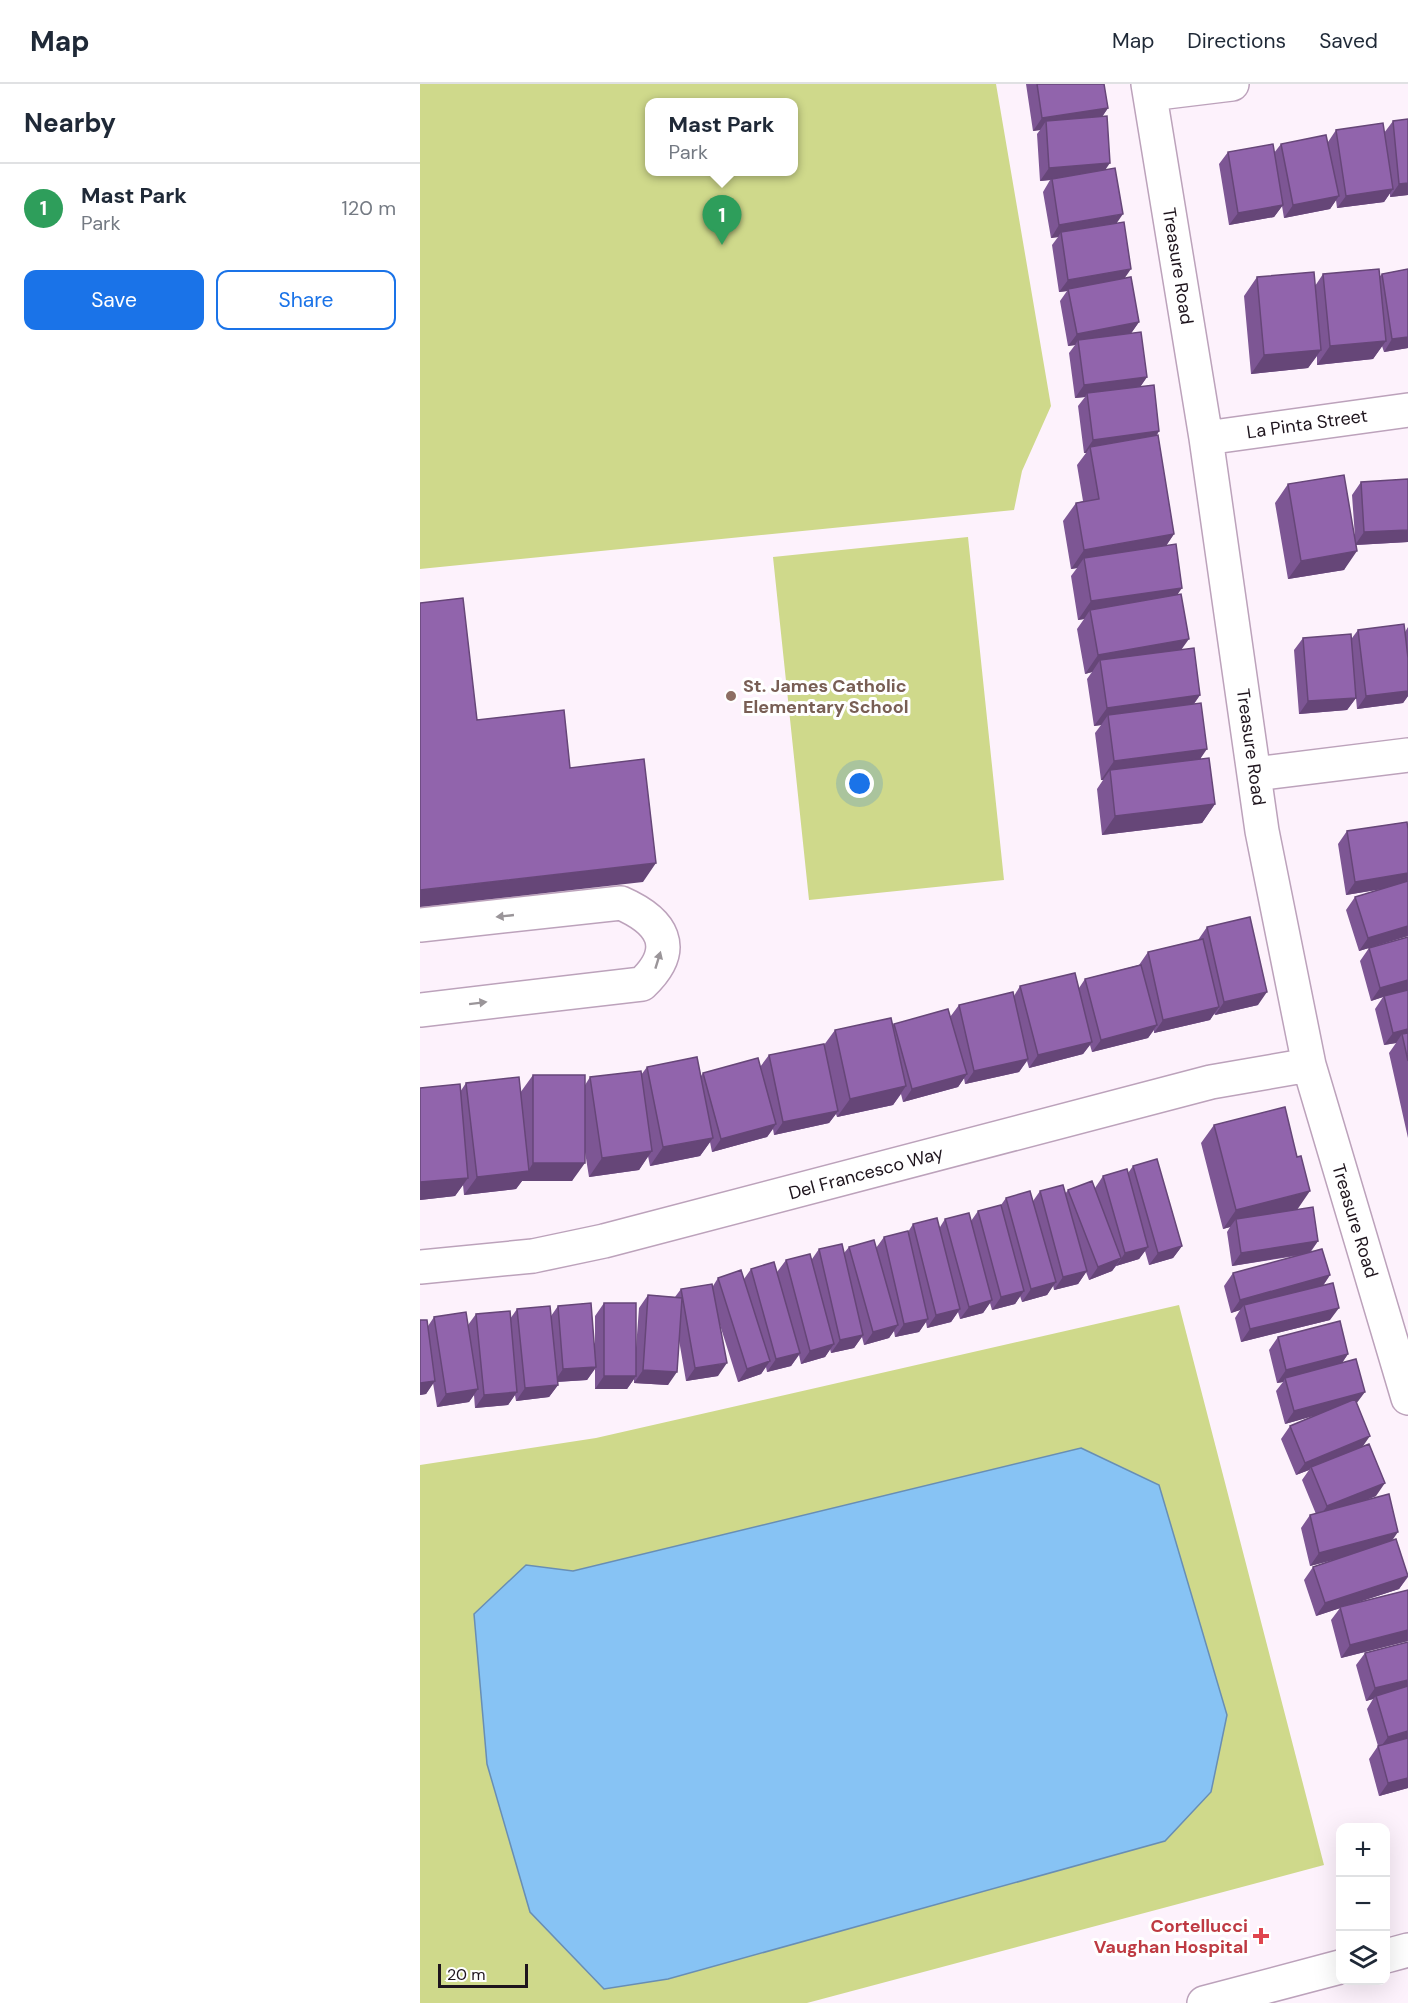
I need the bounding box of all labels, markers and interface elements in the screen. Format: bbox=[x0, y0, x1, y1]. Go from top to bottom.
text: Map bbox=[30, 23, 90, 60]
text: Map bbox=[1112, 27, 1154, 55]
text: Directions bbox=[1187, 27, 1286, 55]
text: Saved bbox=[1319, 27, 1378, 55]
popup bbox=[645, 98, 798, 176]
text: Nearby bbox=[24, 106, 116, 140]
text: Mast Park bbox=[669, 110, 774, 139]
text: Park bbox=[669, 139, 708, 165]
text: Mast Park bbox=[81, 181, 187, 210]
text: 1 bbox=[40, 195, 47, 221]
text: 120 m bbox=[342, 195, 396, 221]
pin: 1 bbox=[702, 196, 742, 245]
street label: Treasure Road bbox=[1157, 206, 1199, 326]
text: Park bbox=[81, 210, 121, 236]
button: Save bbox=[24, 270, 204, 330]
button: Share bbox=[216, 270, 396, 330]
street label: La Pinta Street bbox=[1245, 404, 1369, 444]
place label: St. James Catholic Elementary School bbox=[743, 674, 909, 719]
street label: Treasure Road bbox=[1231, 687, 1271, 807]
marker: St. James Catholic Elementary School bbox=[724, 689, 738, 703]
your location bbox=[845, 769, 874, 798]
one-way arrow bbox=[496, 911, 515, 921]
one-way arrow bbox=[654, 951, 664, 969]
one-way arrow bbox=[469, 998, 488, 1008]
street label: Del Francesco Way bbox=[786, 1141, 946, 1205]
street label: Treasure Road bbox=[1326, 1161, 1384, 1281]
map controls bbox=[1336, 1823, 1390, 1985]
button: + bbox=[1336, 1823, 1390, 1877]
button: − bbox=[1336, 1877, 1390, 1931]
place label: Cortellucci Vaughan Hospital bbox=[1094, 1914, 1248, 1959]
marker: Cortellucci Vaughan Hospital bbox=[1252, 1927, 1270, 1945]
button: layers bbox=[1336, 1931, 1390, 1985]
scale bar bbox=[438, 1961, 528, 1988]
text: 20 m bbox=[447, 1964, 486, 1985]

